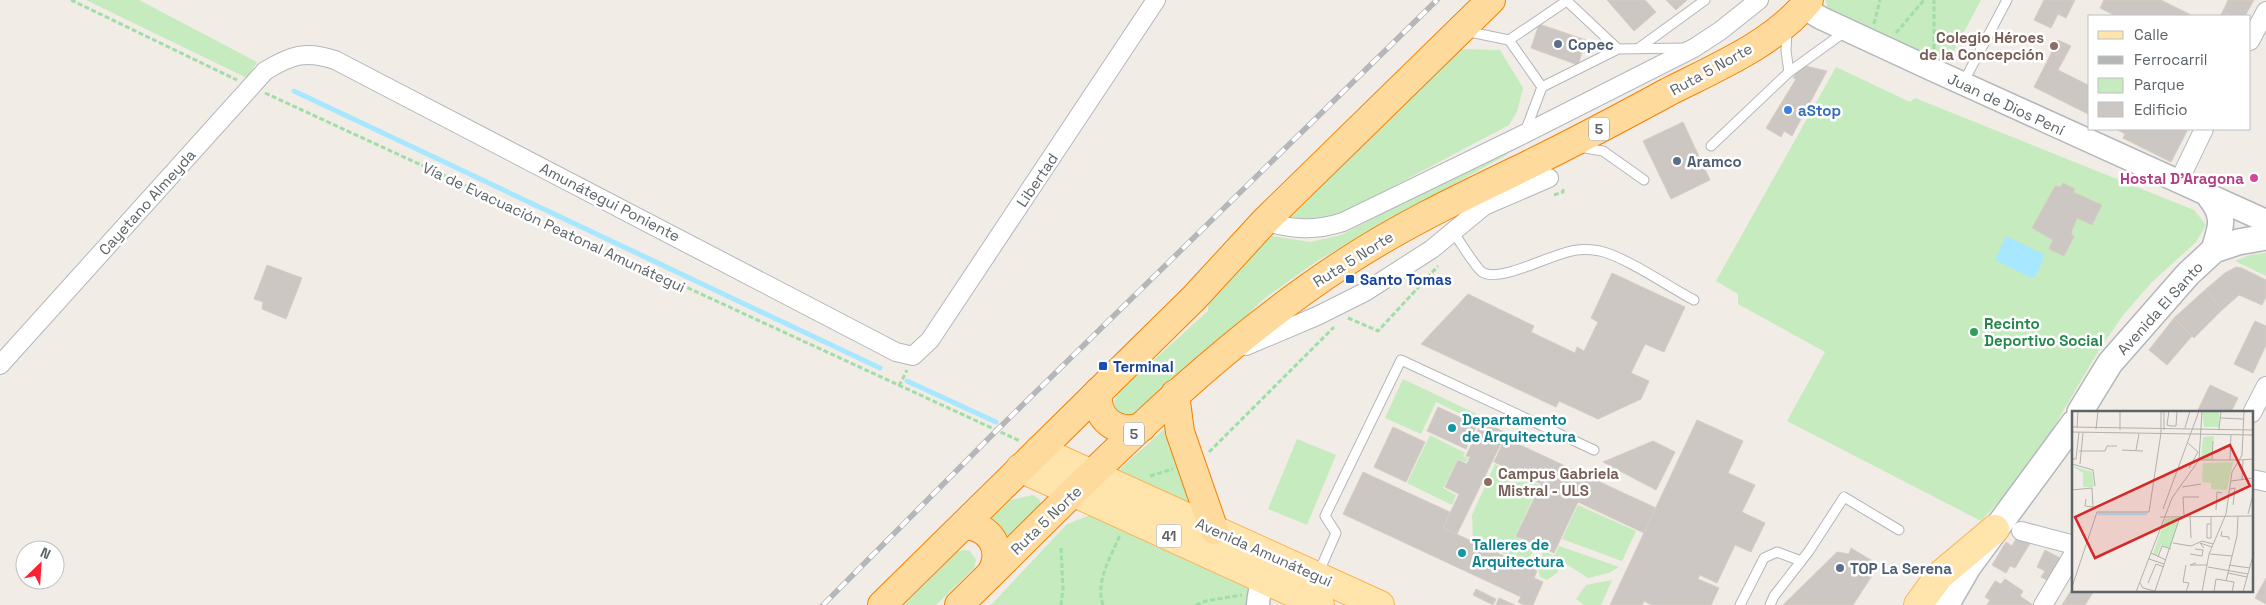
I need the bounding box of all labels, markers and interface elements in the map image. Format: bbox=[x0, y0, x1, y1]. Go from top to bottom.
legend bbox=[2088, 15, 2251, 130]
text: Calle bbox=[2134, 25, 2169, 44]
place label: Colegio Héroes de la Concepción bbox=[1919, 28, 2044, 64]
place label: Copec bbox=[1568, 35, 1614, 54]
marker: Copec bbox=[1552, 38, 1564, 50]
street label: Ruta 5 Norte bbox=[1667, 39, 1756, 99]
marker: Colegio Héroes de la Concepción bbox=[2048, 40, 2060, 52]
text: Ferrocarril bbox=[2134, 50, 2207, 69]
street label: Juan de Dios Pení bbox=[1944, 69, 2068, 140]
text: Parque bbox=[2134, 75, 2185, 94]
text: Edificio bbox=[2134, 100, 2188, 119]
place label: aStop bbox=[1798, 101, 1841, 120]
marker: aStop bbox=[1782, 104, 1794, 116]
road number: 5 bbox=[1589, 118, 1609, 140]
street label: Cayetano Almeyda bbox=[95, 145, 200, 259]
street label: Libertad bbox=[1012, 149, 1062, 211]
place label: Aramco bbox=[1687, 152, 1742, 171]
marker: Aramco bbox=[1671, 155, 1683, 167]
street label: Vía de Evacuación Peatonal Amunátegui bbox=[420, 158, 688, 296]
street label: Amunátegui Poniente bbox=[537, 158, 683, 246]
place label: Hostal D'Aragona bbox=[2120, 169, 2244, 188]
marker: Hostal D'Aragona bbox=[2248, 172, 2260, 184]
street label: Ruta 5 Norte bbox=[1309, 227, 1397, 291]
street label: Avenida El Santo bbox=[2113, 257, 2207, 359]
place label: Santo Tomas bbox=[1360, 270, 1452, 289]
marker: Santo Tomas bbox=[1344, 273, 1356, 285]
place label: Recinto Deportivo Social bbox=[1984, 314, 2103, 350]
marker: Recinto Deportivo Social bbox=[1968, 326, 1980, 338]
place label: Terminal bbox=[1113, 357, 1174, 376]
marker: Terminal bbox=[1097, 360, 1109, 372]
place label: Departamento de Arquitectura bbox=[1462, 410, 1576, 446]
inset map bbox=[2072, 411, 2254, 592]
road number: 5 bbox=[1124, 422, 1144, 446]
marker: Departamento de Arquitectura bbox=[1446, 422, 1458, 434]
place label: Campus Gabriela Mistral - ULS bbox=[1498, 464, 1619, 500]
marker: Campus Gabriela Mistral - ULS bbox=[1482, 476, 1494, 488]
street label: Ruta 5 Norte bbox=[1007, 481, 1085, 559]
street label: Avenida Amunátegui bbox=[1193, 513, 1335, 591]
road number: 41 bbox=[1156, 524, 1182, 548]
place label: Talleres de Arquitectura bbox=[1472, 535, 1565, 571]
north arrow bbox=[15, 540, 65, 590]
text: N bbox=[37, 543, 54, 563]
marker: Talleres de Arquitectura bbox=[1456, 547, 1468, 559]
place label: TOP La Serena bbox=[1850, 559, 1952, 578]
marker: TOP La Serena bbox=[1834, 562, 1846, 574]

